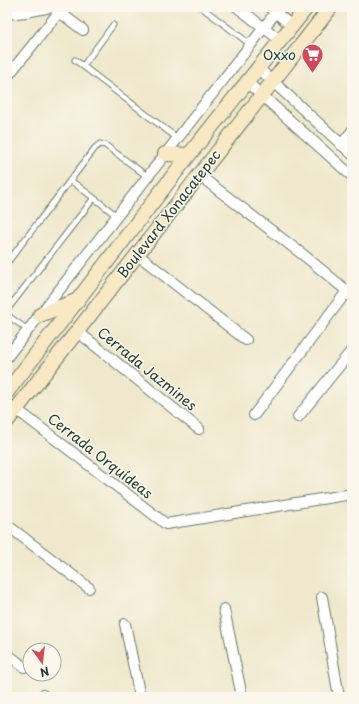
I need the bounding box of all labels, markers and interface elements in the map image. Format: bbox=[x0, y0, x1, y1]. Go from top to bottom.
supermarket icon: Oxxo bbox=[299, 42, 325, 75]
place label: Oxxo bbox=[263, 44, 296, 65]
street label: Boulevard Xonacatepec bbox=[112, 145, 225, 282]
street label: Cerrada Jazmines bbox=[93, 322, 202, 415]
street label: Cerrada Orquídeas bbox=[43, 408, 157, 503]
north arrow bbox=[22, 642, 62, 682]
text: N bbox=[38, 663, 51, 682]

